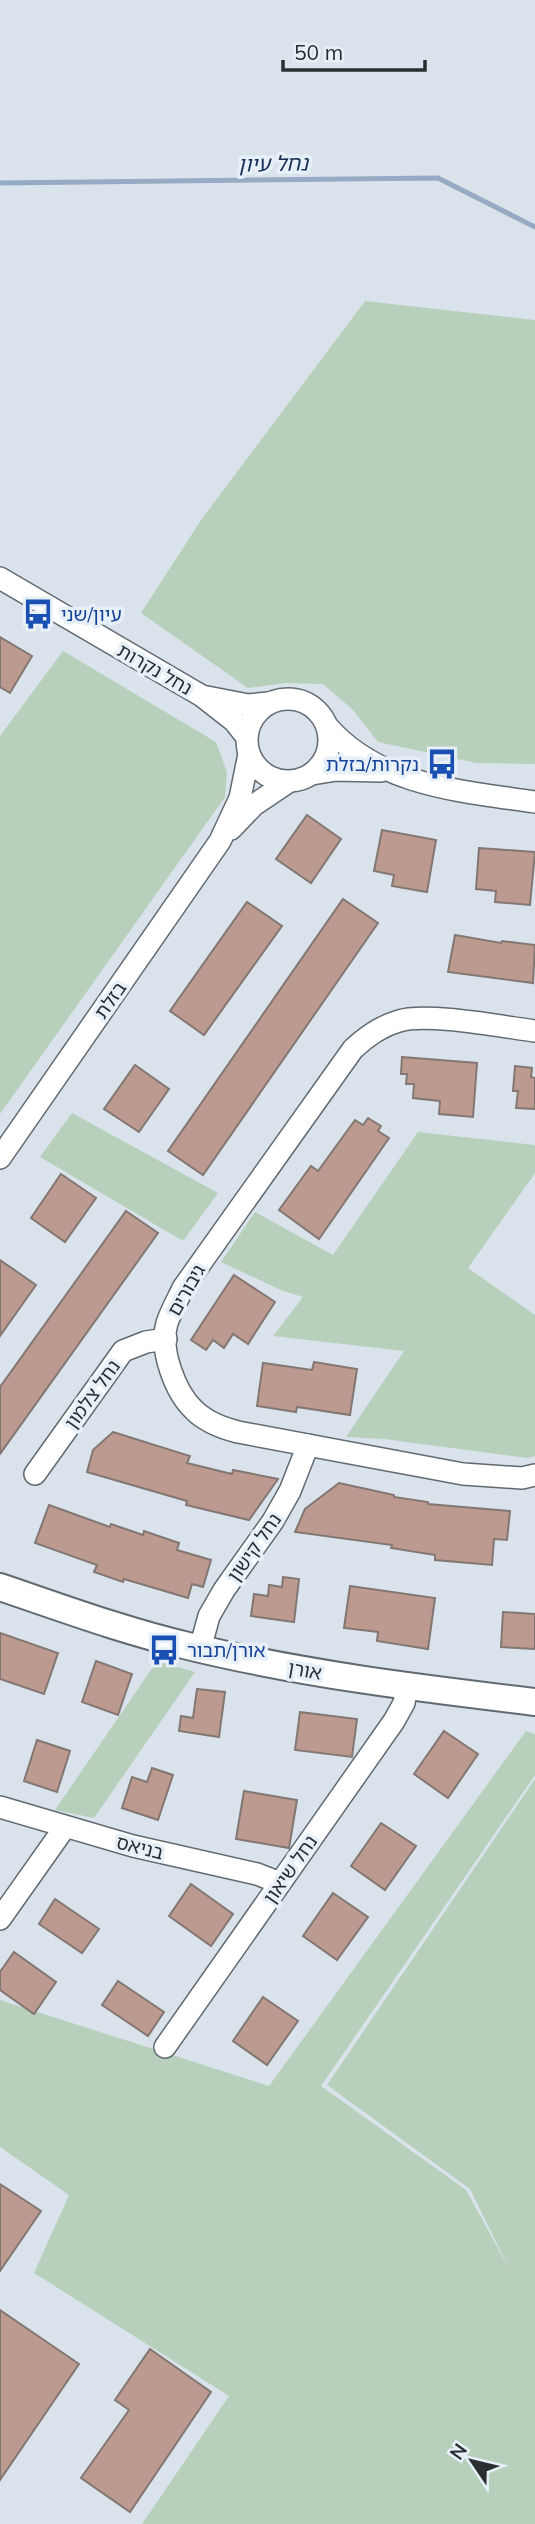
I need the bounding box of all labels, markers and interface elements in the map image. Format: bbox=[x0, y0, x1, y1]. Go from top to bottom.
scale bar bbox=[283, 28, 425, 72]
text: 50 m bbox=[294, 39, 343, 65]
water label: נחל עיון bbox=[238, 149, 310, 177]
bus stop icon: עיון/שני bbox=[21, 597, 55, 631]
place label: עיון/שני bbox=[61, 602, 122, 626]
street label: נחל נקרות bbox=[113, 638, 197, 700]
bus stop icon: נקרות/בזלת bbox=[425, 747, 459, 781]
place label: נקרות/בזלת bbox=[326, 752, 419, 776]
street label: בזלת bbox=[89, 977, 131, 1023]
street label: גיבורים bbox=[162, 1260, 210, 1320]
street label: נחל צלמון bbox=[59, 1355, 125, 1433]
street label: נחל קישון bbox=[222, 1508, 286, 1586]
bus stop icon: אורן/תבור bbox=[147, 1633, 181, 1667]
place label: אורן/תבור bbox=[187, 1638, 265, 1662]
street label: אורן bbox=[286, 1655, 324, 1685]
street label: בניאס bbox=[114, 1830, 166, 1864]
street label: נחל שיאון bbox=[258, 1830, 322, 1908]
north arrow bbox=[437, 2426, 507, 2496]
text: N bbox=[444, 2438, 472, 2464]

